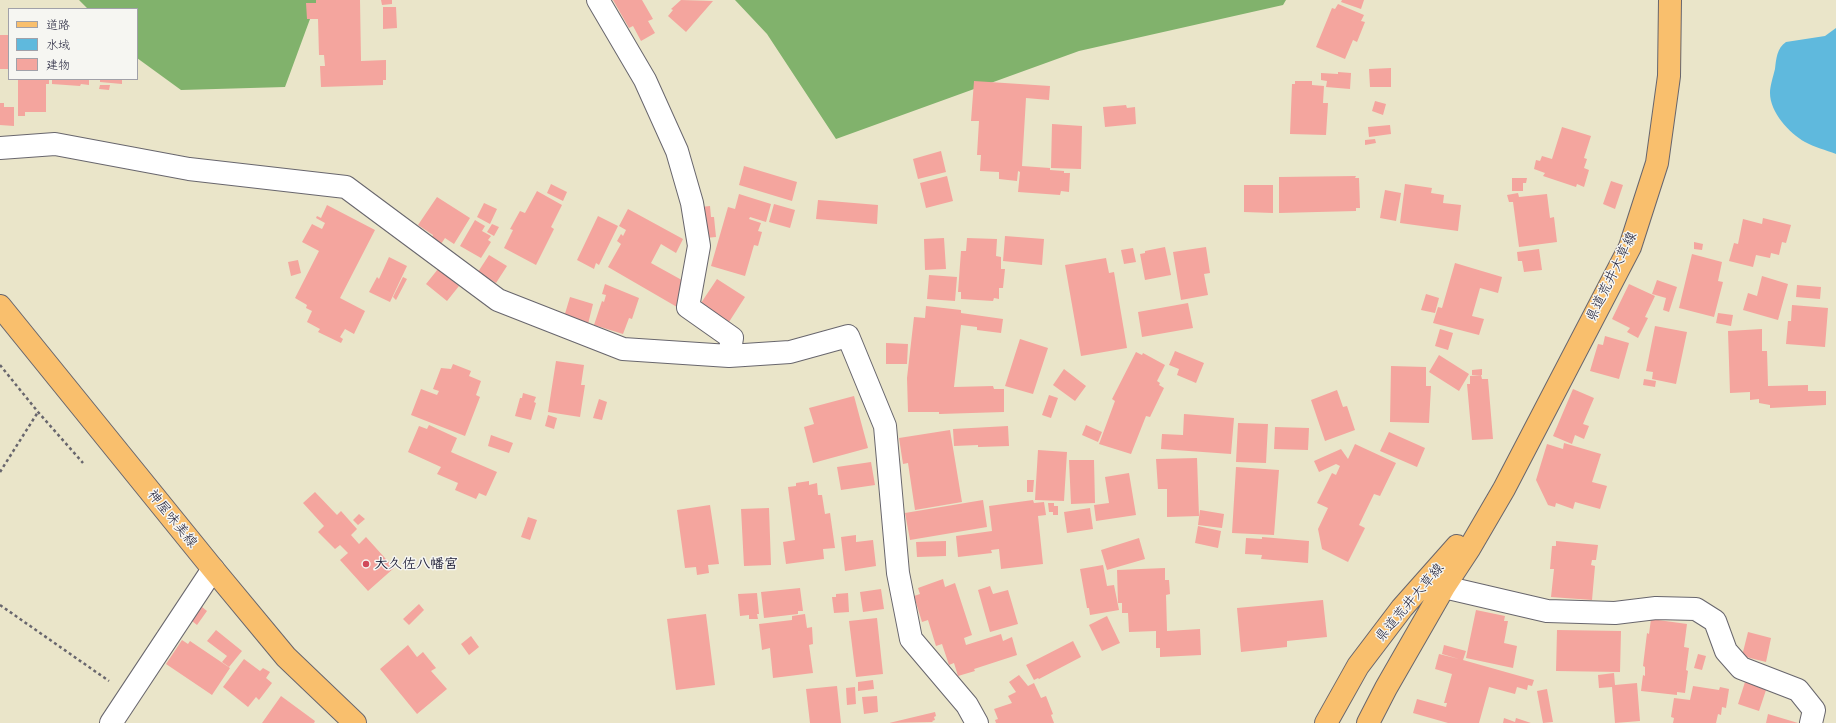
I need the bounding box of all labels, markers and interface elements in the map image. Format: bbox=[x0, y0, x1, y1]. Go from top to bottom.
legend bbox=[8, 8, 138, 80]
text: 道路 bbox=[46, 18, 70, 33]
text: 水域 bbox=[46, 38, 70, 53]
text: 建物 bbox=[46, 58, 70, 73]
street label: 県道荒井大草線 bbox=[1583, 229, 1641, 325]
street label: 神屋味美線 bbox=[143, 487, 201, 551]
place label: 大久佐八幡宮 bbox=[374, 556, 458, 572]
marker: 大久佐八幡宮 bbox=[361, 559, 371, 569]
street label: 県道荒井大草線 bbox=[1372, 560, 1448, 646]

